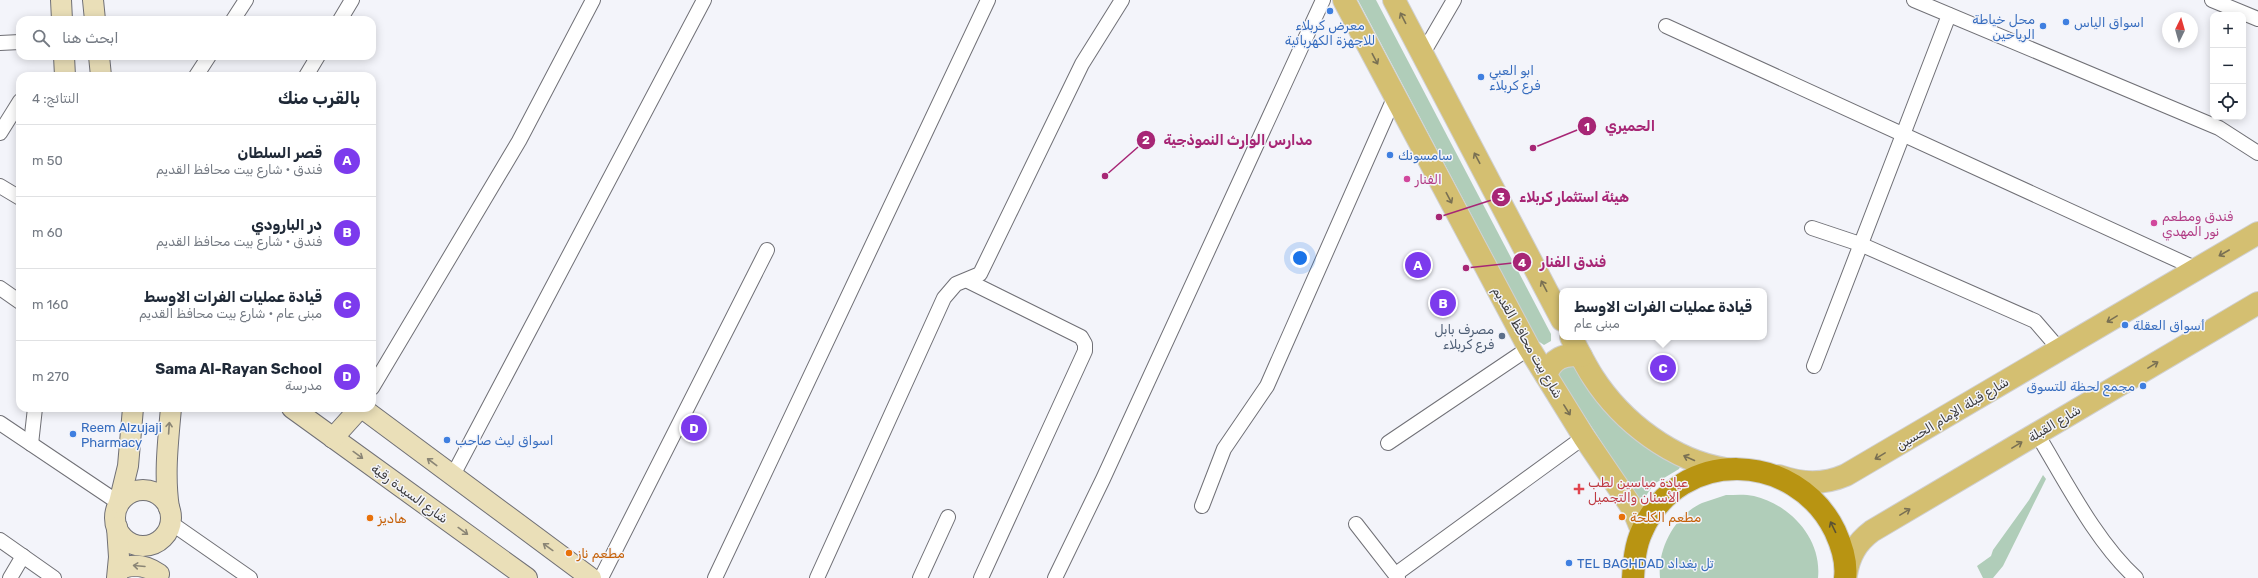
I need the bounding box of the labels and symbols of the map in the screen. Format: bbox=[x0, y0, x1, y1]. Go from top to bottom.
marker: معرض كربلاء للاجهزة الكهربائية bbox=[1325, 6, 1335, 16]
place label: محل خياطة الرياحين bbox=[1972, 12, 2035, 43]
north arrow bbox=[2162, 12, 2198, 48]
one-way arrow bbox=[1399, 13, 1406, 25]
place label: اسواق الياس bbox=[2074, 15, 2144, 31]
marker: اسواق الياس bbox=[2061, 17, 2071, 27]
place label: معرض كربلاء للاجهزة الكهربائية bbox=[1285, 18, 1375, 49]
marker: محل خياطة الرياحين bbox=[2038, 21, 2048, 31]
one-way arrow bbox=[1372, 53, 1379, 65]
place label: ابو العبي فرع كربلاء bbox=[1489, 63, 1540, 95]
marker: ابو العبي فرع كربلاء bbox=[1476, 72, 1486, 82]
callout: الحميري bbox=[1577, 113, 1663, 139]
text: الحميري bbox=[1605, 118, 1655, 136]
text: 1 bbox=[1584, 120, 1590, 134]
callout: مدارس الوارث النموذجية bbox=[1136, 127, 1321, 153]
text: مدارس الوارث النموذجية bbox=[1164, 132, 1312, 149]
text: 2 bbox=[1142, 133, 1150, 147]
place label: سامسونك bbox=[1398, 148, 1453, 164]
marker: سامسونك bbox=[1385, 150, 1395, 160]
one-way arrow bbox=[1472, 153, 1480, 165]
place label: الفنار bbox=[1414, 172, 1442, 188]
marker: الفنار bbox=[1402, 174, 1412, 184]
callout: هيئة استثمار كربلاء bbox=[1491, 184, 1637, 210]
text: هيئة استثمار كربلاء bbox=[1519, 189, 1629, 206]
text: 3 bbox=[1497, 190, 1505, 204]
one-way arrow bbox=[1446, 192, 1454, 204]
place label: فندق ومطعم نور المهدي bbox=[2162, 209, 2233, 241]
marker: فندق ومطعم نور المهدي bbox=[2149, 218, 2159, 228]
your location bbox=[1290, 248, 1310, 268]
callout: فندق الفنار bbox=[1512, 249, 1614, 275]
one-way arrow bbox=[2218, 249, 2230, 257]
pin: A bbox=[1405, 250, 1431, 280]
text: فندق الفنار bbox=[1539, 254, 1606, 271]
text: 4 bbox=[1518, 256, 1526, 270]
one-way arrow bbox=[1540, 280, 1547, 292]
street label: شارع بيت محافظ القديم bbox=[1488, 284, 1566, 402]
pin: B bbox=[1430, 288, 1456, 318]
one-way arrow bbox=[2106, 315, 2118, 323]
place label: أسواق العقلة bbox=[2133, 318, 2205, 334]
marker: أسواق العقلة bbox=[2120, 320, 2130, 330]
place label: مصرف بابل فرع كربلاء bbox=[1434, 322, 1494, 354]
marker: مصرف بابل فرع كربلاء bbox=[1497, 331, 1507, 341]
pin: C bbox=[1650, 353, 1676, 383]
one-way arrow bbox=[2147, 361, 2159, 369]
street label: شارع قبلة الإمام الحسين bbox=[1893, 374, 2012, 455]
place label: مجمع لحظة للتسوق bbox=[2026, 379, 2135, 397]
marker: مجمع لحظة للتسوق bbox=[2138, 381, 2148, 391]
street label: شارع القبلة bbox=[2025, 402, 2084, 447]
one-way arrow bbox=[1563, 404, 1571, 415]
pin: D bbox=[681, 413, 707, 443]
place label: Reem Alzujaji Pharmacy bbox=[81, 420, 162, 450]
one-way arrow bbox=[166, 422, 173, 435]
marker: Reem Alzujaji Pharmacy bbox=[68, 429, 78, 439]
place label: اسواق ليث صاحب bbox=[455, 433, 553, 449]
marker: اسواق ليث صاحب bbox=[442, 435, 452, 445]
one-way arrow bbox=[2011, 441, 2023, 449]
one-way arrow bbox=[352, 451, 363, 459]
one-way arrow bbox=[1874, 452, 1886, 460]
one-way arrow bbox=[1683, 454, 1695, 461]
one-way arrow bbox=[427, 457, 438, 466]
street label: شارع السيدة رقية bbox=[367, 461, 451, 528]
place label: عيادة مياسين لطب الأسنان والتجميل bbox=[1588, 475, 1688, 506]
marker: عيادة مياسين لطب الأسنان والتجميل bbox=[1573, 483, 1585, 495]
one-way arrow bbox=[1899, 507, 1911, 515]
place label: مطعم الكلحة bbox=[1630, 510, 1701, 526]
place label: هاديز bbox=[377, 511, 407, 527]
marker: مطعم الكلحة bbox=[1617, 512, 1627, 522]
marker: هاديز bbox=[365, 513, 375, 523]
one-way arrow bbox=[1829, 521, 1836, 533]
one-way arrow bbox=[458, 527, 469, 535]
one-way arrow bbox=[543, 543, 554, 551]
place label: مطعم ناز bbox=[576, 546, 625, 562]
marker: مطعم ناز bbox=[564, 548, 574, 558]
place label: TEL BAGHDAD تل بغداد bbox=[1577, 556, 1714, 572]
marker: TEL BAGHDAD تل بغداد bbox=[1564, 558, 1574, 568]
one-way arrow bbox=[133, 563, 146, 570]

